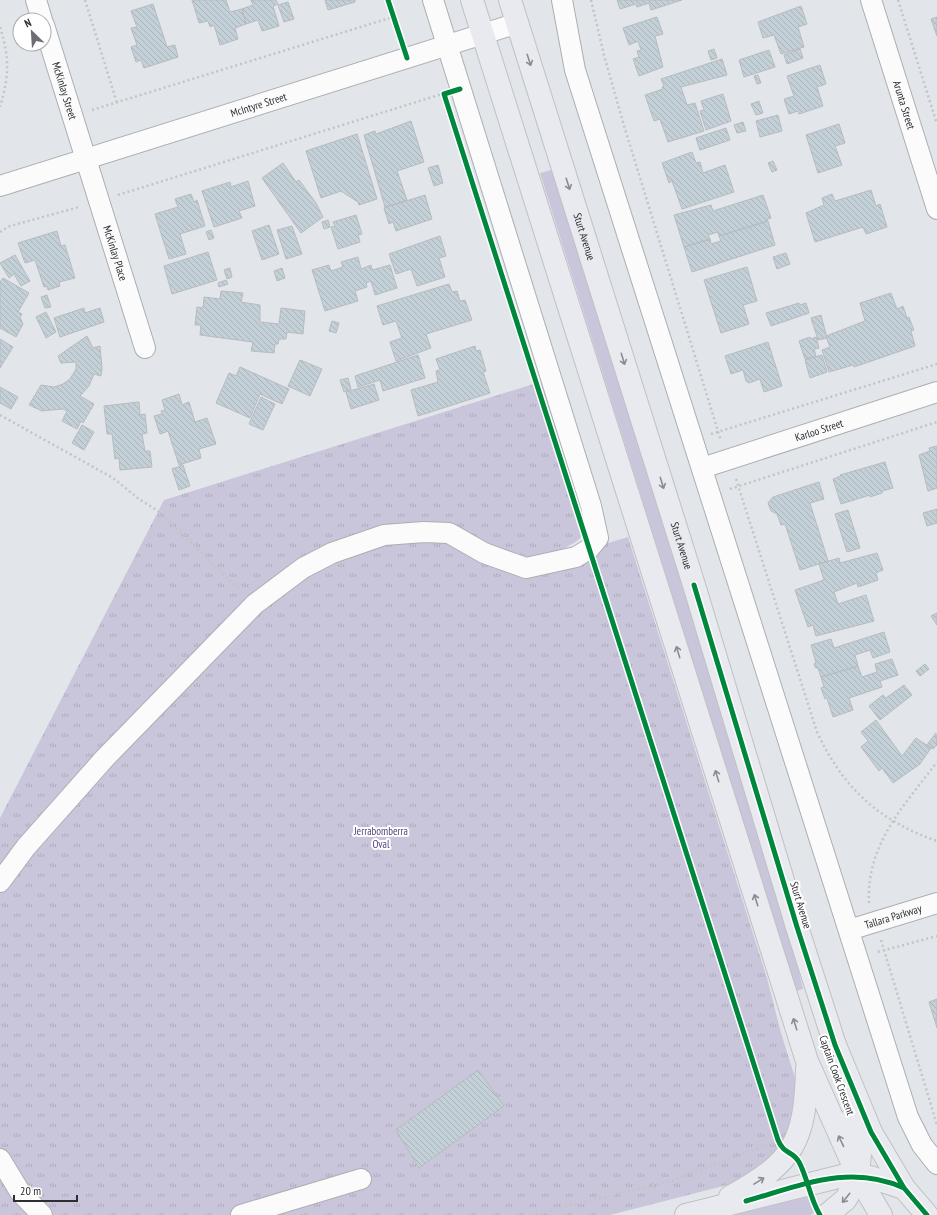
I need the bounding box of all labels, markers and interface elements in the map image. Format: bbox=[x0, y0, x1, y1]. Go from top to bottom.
north arrow bbox=[12, 12, 52, 52]
text: N bbox=[22, 15, 33, 31]
one-way arrow bbox=[526, 54, 533, 67]
street label: McKinlay Street bbox=[49, 60, 80, 121]
street label: Arunta Street bbox=[890, 79, 918, 131]
street label: McIntyre Street bbox=[229, 89, 288, 120]
one-way arrow bbox=[565, 178, 573, 190]
street label: Sturt Avenue bbox=[570, 211, 599, 262]
street label: McKinlay Place bbox=[100, 224, 131, 283]
one-way arrow bbox=[620, 353, 628, 365]
street label: Karloo Street bbox=[793, 416, 845, 444]
one-way arrow bbox=[659, 476, 666, 489]
street label: Sturt Avenue bbox=[668, 520, 696, 571]
one-way arrow bbox=[674, 646, 681, 659]
one-way arrow bbox=[713, 770, 720, 783]
park label: Jerrabomberra Oval bbox=[353, 824, 408, 851]
street label: Sturt Avenue bbox=[787, 880, 815, 931]
one-way arrow bbox=[752, 894, 759, 907]
street label: Tallara Parkway bbox=[863, 901, 924, 932]
one-way arrow bbox=[791, 1018, 798, 1031]
street label: Captain Cook Crescent bbox=[816, 1033, 858, 1117]
one-way arrow bbox=[837, 1135, 844, 1147]
one-way arrow bbox=[753, 1176, 765, 1184]
scale bar bbox=[14, 1177, 77, 1203]
text: 20 m bbox=[20, 1183, 41, 1198]
one-way arrow bbox=[842, 1193, 851, 1204]

